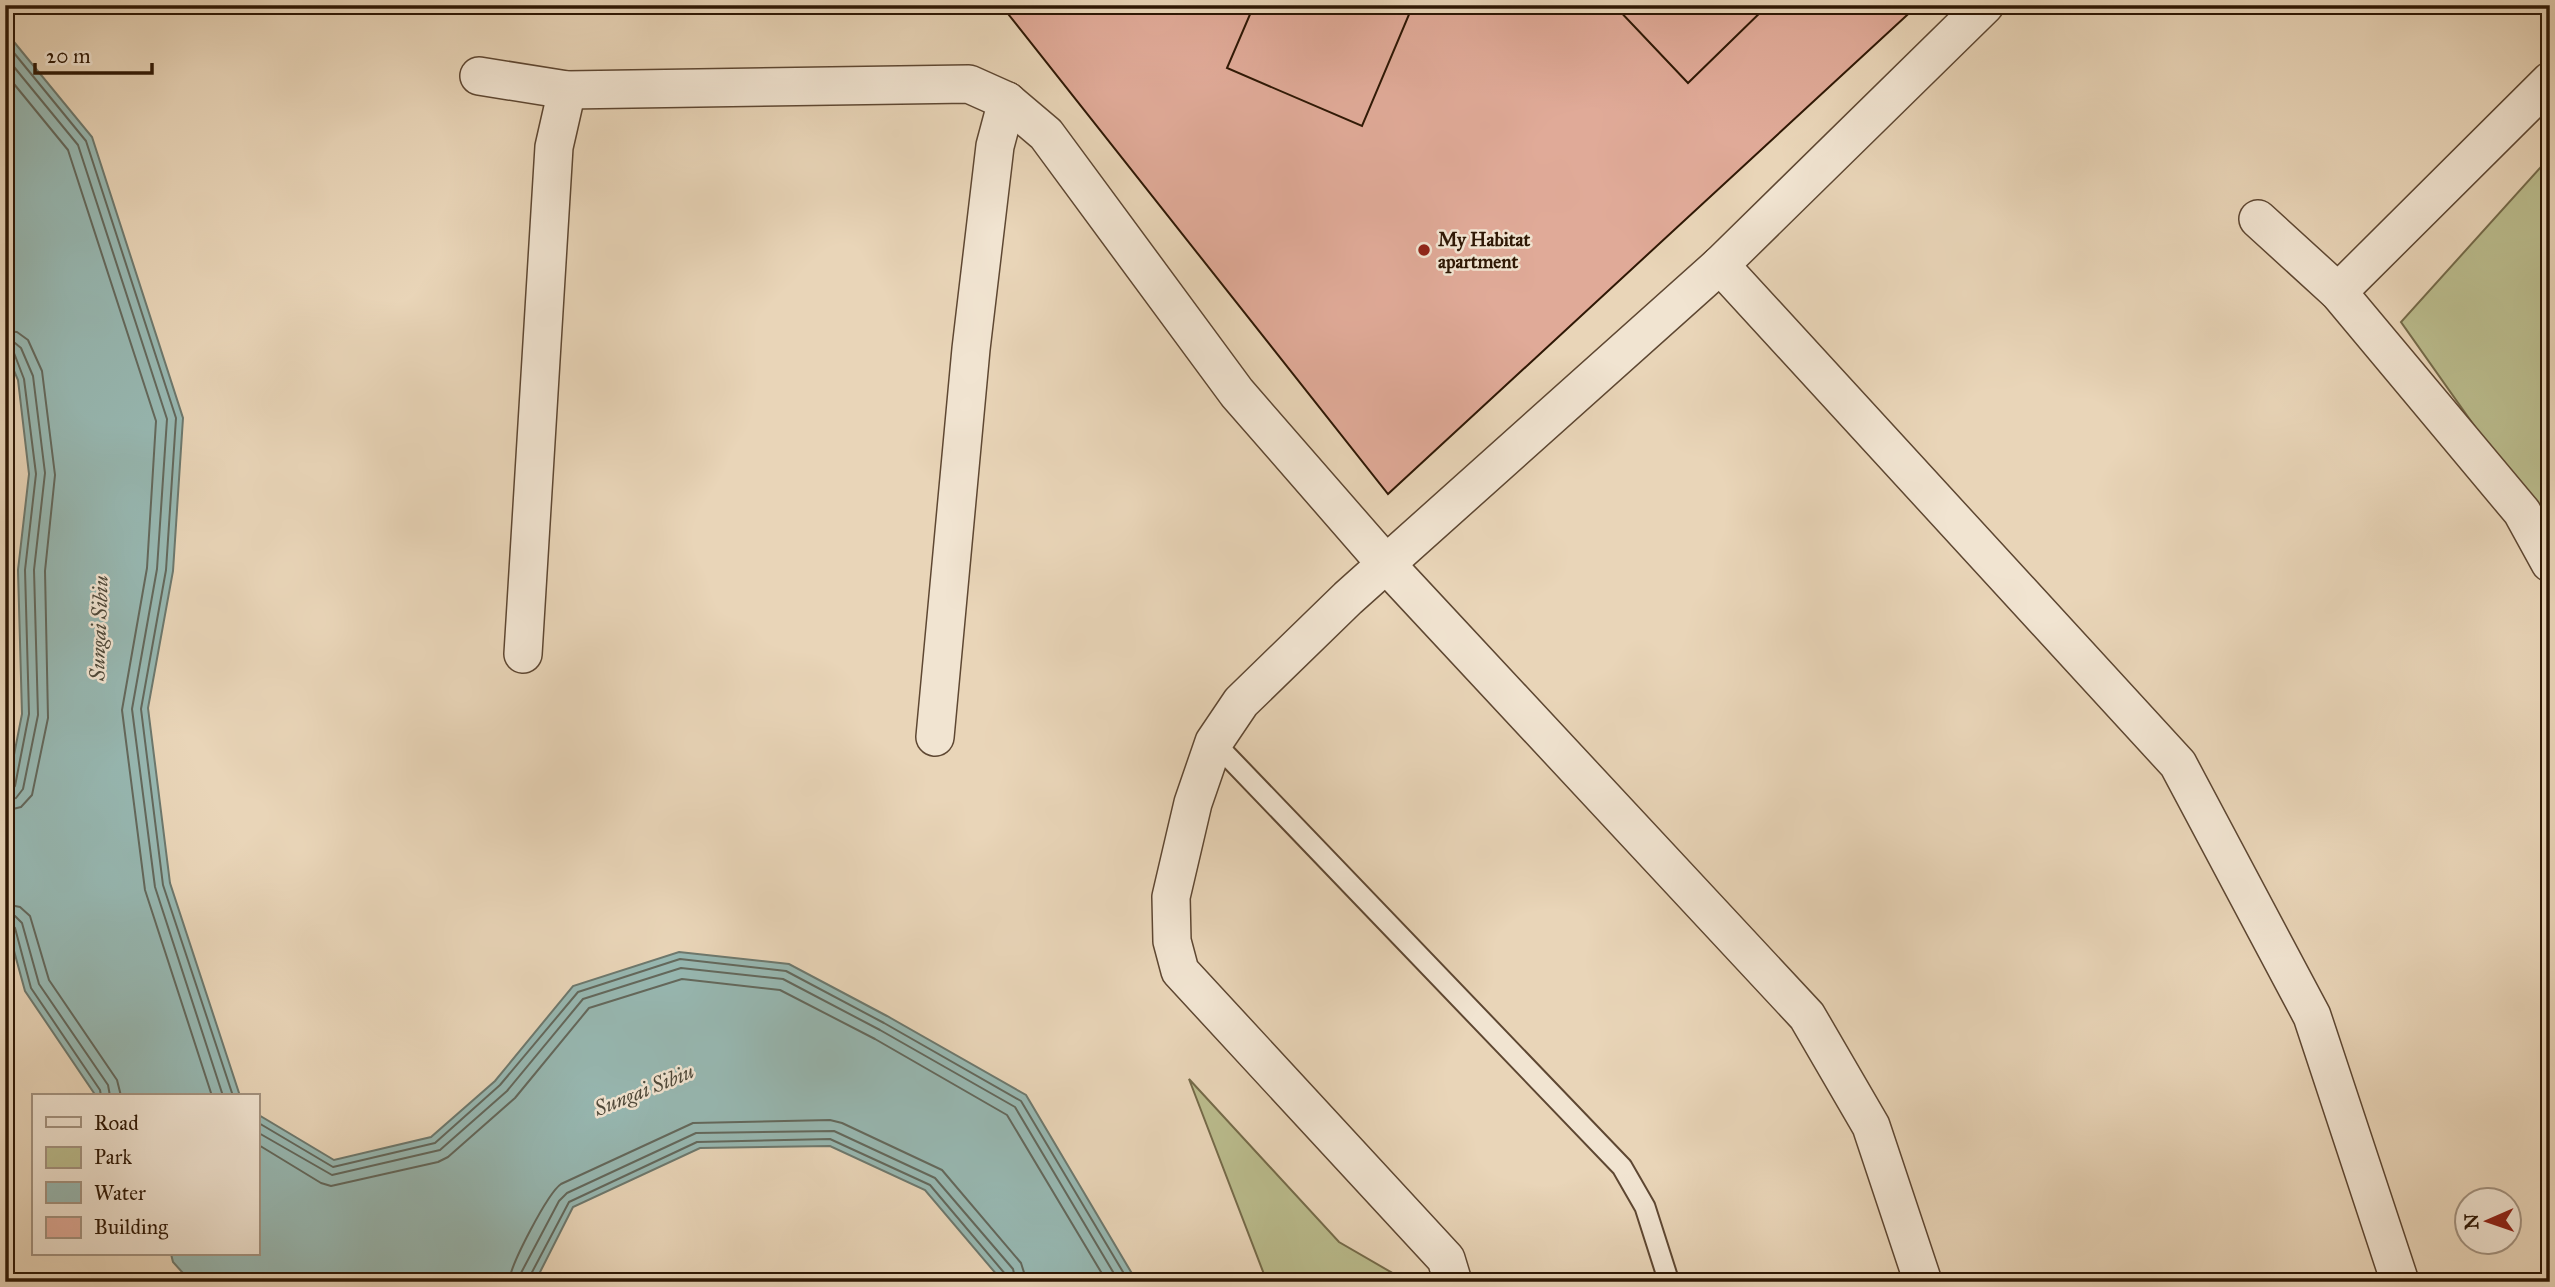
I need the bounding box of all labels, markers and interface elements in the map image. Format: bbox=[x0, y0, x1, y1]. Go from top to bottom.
scale bar bbox=[35, 32, 152, 76]
text: 20 m bbox=[46, 43, 91, 69]
place label: My Habitat apartment bbox=[1438, 228, 1531, 274]
marker: My Habitat apartment bbox=[1416, 242, 1432, 258]
water label: Sungai Sibiu bbox=[84, 575, 114, 682]
water label: Sungai Sibiu bbox=[589, 1058, 698, 1122]
legend bbox=[32, 1094, 259, 1256]
text: Road bbox=[94, 1110, 139, 1136]
text: Park bbox=[94, 1144, 132, 1170]
text: Water bbox=[94, 1180, 146, 1206]
north arrow bbox=[2454, 1186, 2524, 1256]
text: N bbox=[2460, 1213, 2483, 1230]
text: Building bbox=[94, 1214, 168, 1240]

